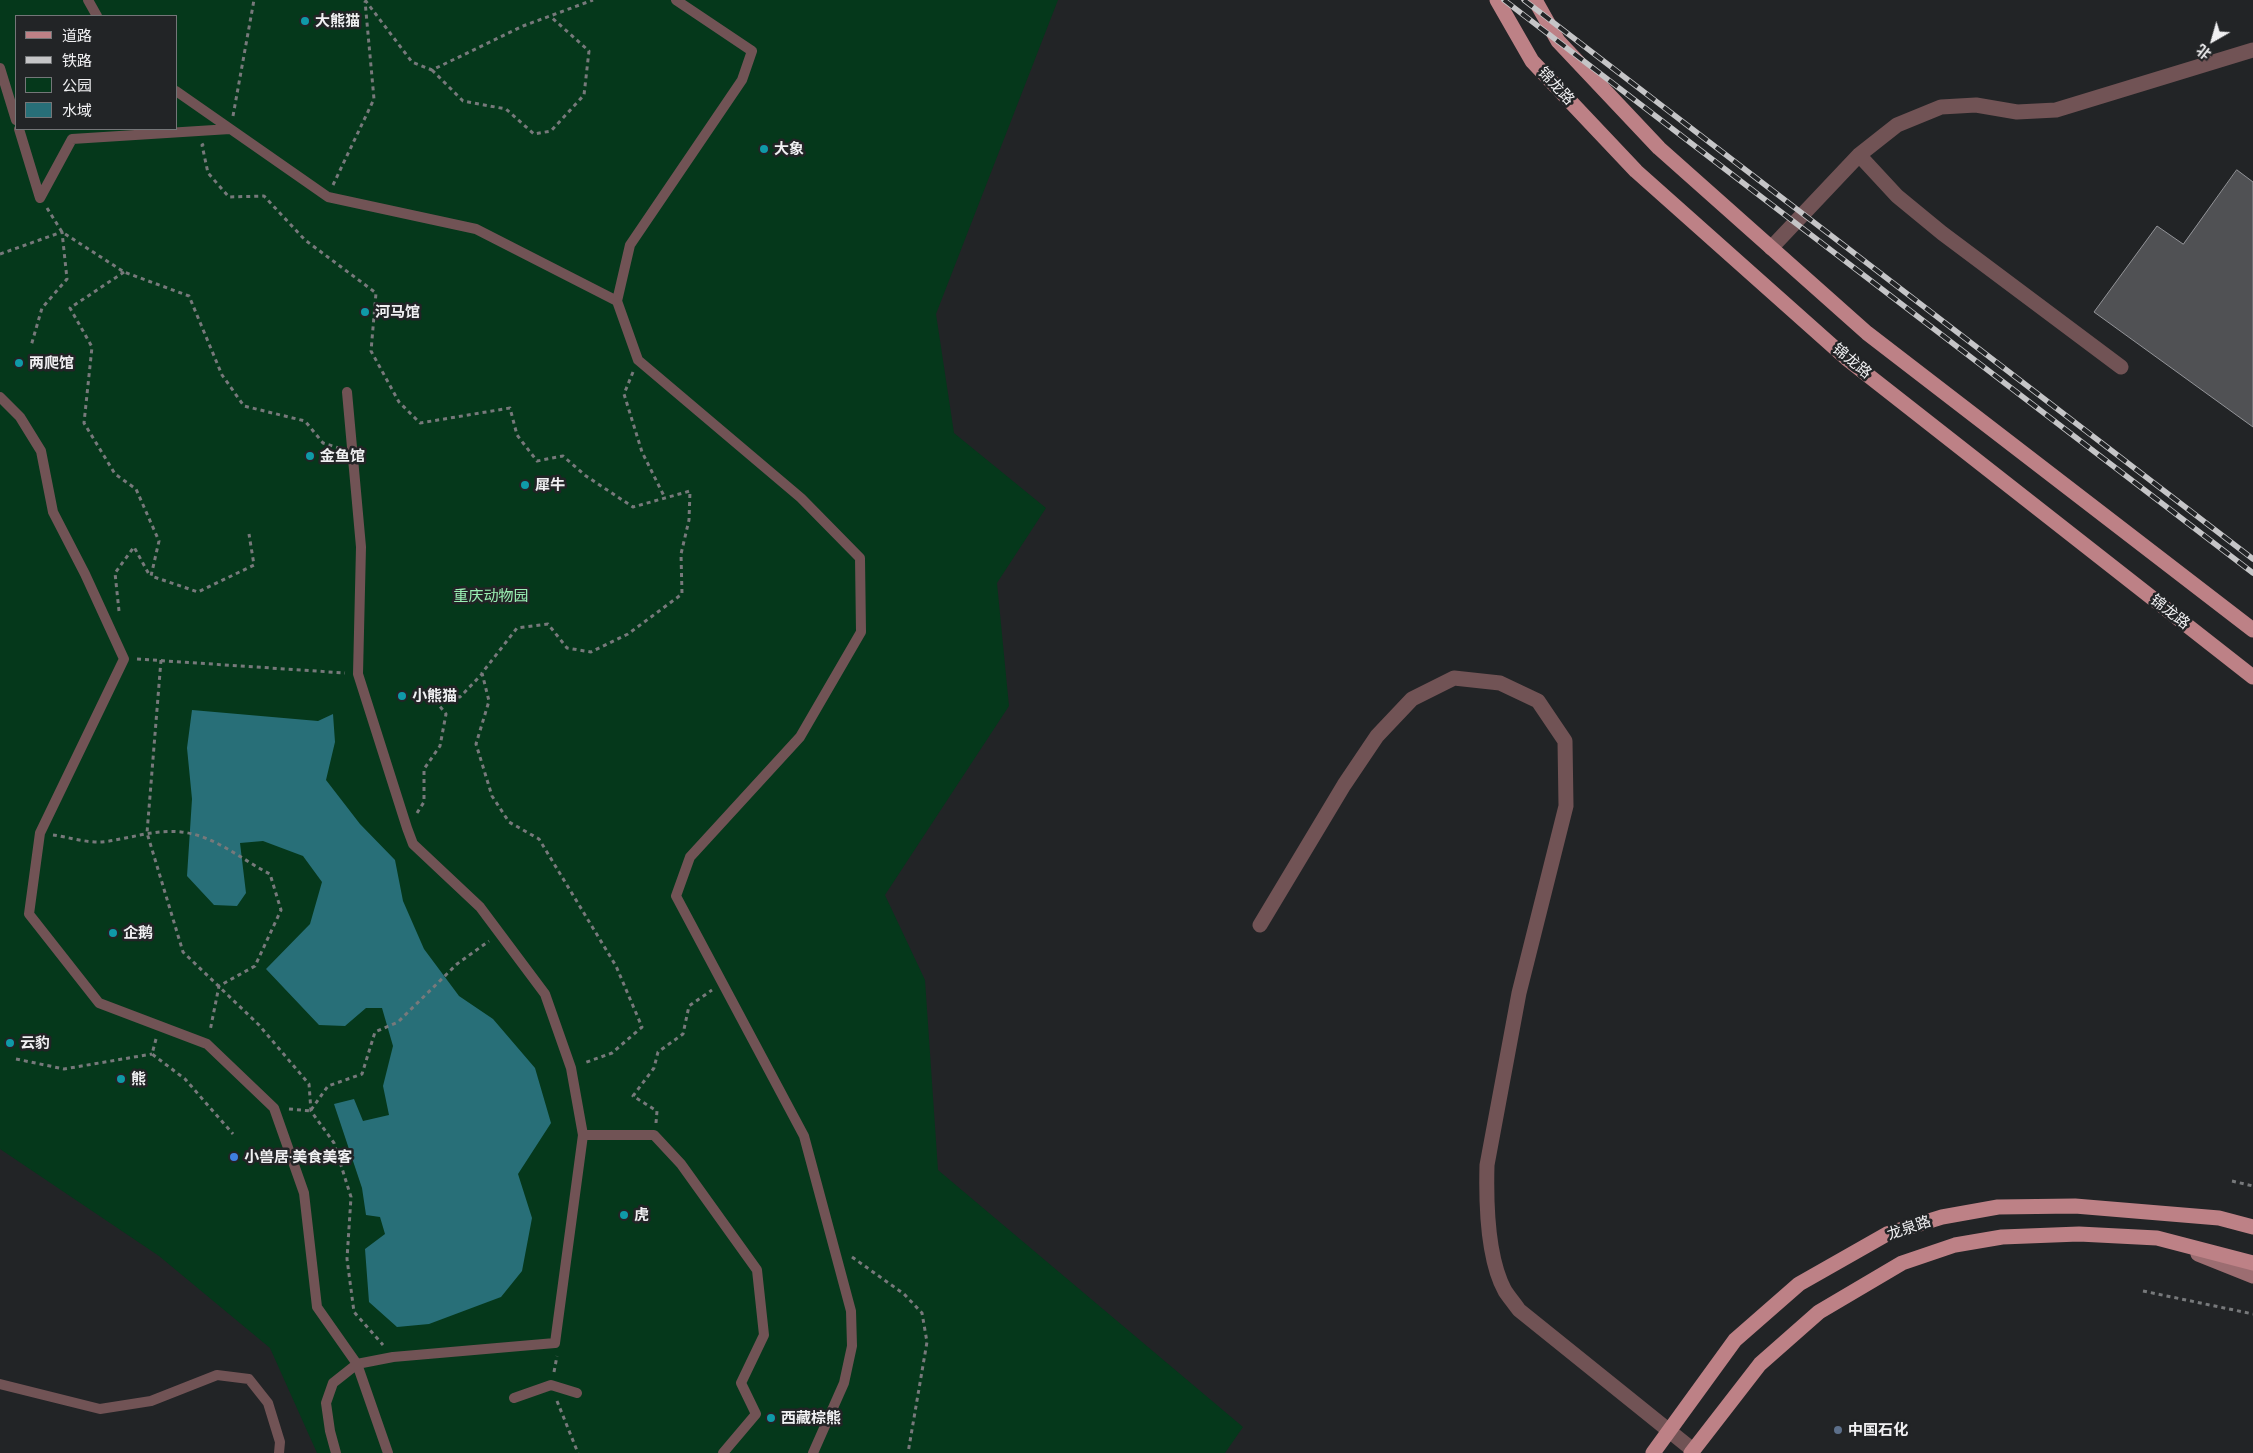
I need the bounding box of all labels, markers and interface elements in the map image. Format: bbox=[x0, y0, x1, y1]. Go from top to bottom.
place label: 大熊猫 bbox=[315, 12, 360, 30]
legend bbox=[15, 15, 178, 130]
marker: 大熊猫 bbox=[299, 15, 311, 27]
north arrow bbox=[2188, 15, 2238, 65]
text: 道路 bbox=[62, 27, 92, 44]
text: 北 bbox=[2193, 41, 2214, 62]
text: 铁路 bbox=[62, 52, 92, 69]
street label: 锦龙路 bbox=[1534, 63, 1578, 109]
text: 公园 bbox=[62, 77, 92, 94]
text: 水域 bbox=[62, 102, 92, 119]
place label: 大象 bbox=[774, 140, 804, 158]
marker: 大象 bbox=[758, 143, 770, 155]
place label: 河马馆 bbox=[375, 303, 420, 321]
marker: 河马馆 bbox=[359, 306, 371, 318]
street label: 锦龙路 bbox=[1829, 340, 1875, 382]
place label: 两爬馆 bbox=[29, 354, 74, 372]
marker: 两爬馆 bbox=[13, 357, 25, 369]
place label: 金鱼馆 bbox=[320, 447, 365, 465]
marker: 金鱼馆 bbox=[304, 450, 316, 462]
place label: 犀牛 bbox=[535, 476, 565, 494]
marker: 犀牛 bbox=[519, 479, 531, 491]
park label: 重庆动物园 bbox=[454, 587, 528, 605]
street label: 锦龙路 bbox=[2147, 591, 2193, 633]
place label: 小熊猫 bbox=[412, 687, 457, 705]
marker: 小熊猫 bbox=[396, 690, 408, 702]
place label: 企鹅 bbox=[123, 924, 153, 942]
marker: 企鹅 bbox=[107, 927, 119, 939]
place label: 云豹 bbox=[20, 1034, 50, 1052]
marker: 云豹 bbox=[4, 1037, 16, 1049]
place label: 熊 bbox=[131, 1070, 146, 1088]
marker: 熊 bbox=[115, 1073, 127, 1085]
place label: 小兽居·美食美客 bbox=[244, 1148, 352, 1166]
marker: 小兽居·美食美客 bbox=[228, 1151, 240, 1163]
place label: 虎 bbox=[634, 1206, 649, 1224]
marker: 虎 bbox=[618, 1209, 630, 1221]
street label: 龙泉路 bbox=[1885, 1212, 1933, 1244]
place label: 西藏棕熊 bbox=[781, 1409, 841, 1427]
marker: 西藏棕熊 bbox=[765, 1412, 777, 1424]
place label: 中国石化 bbox=[1848, 1421, 1908, 1439]
marker: 中国石化 bbox=[1832, 1424, 1844, 1436]

